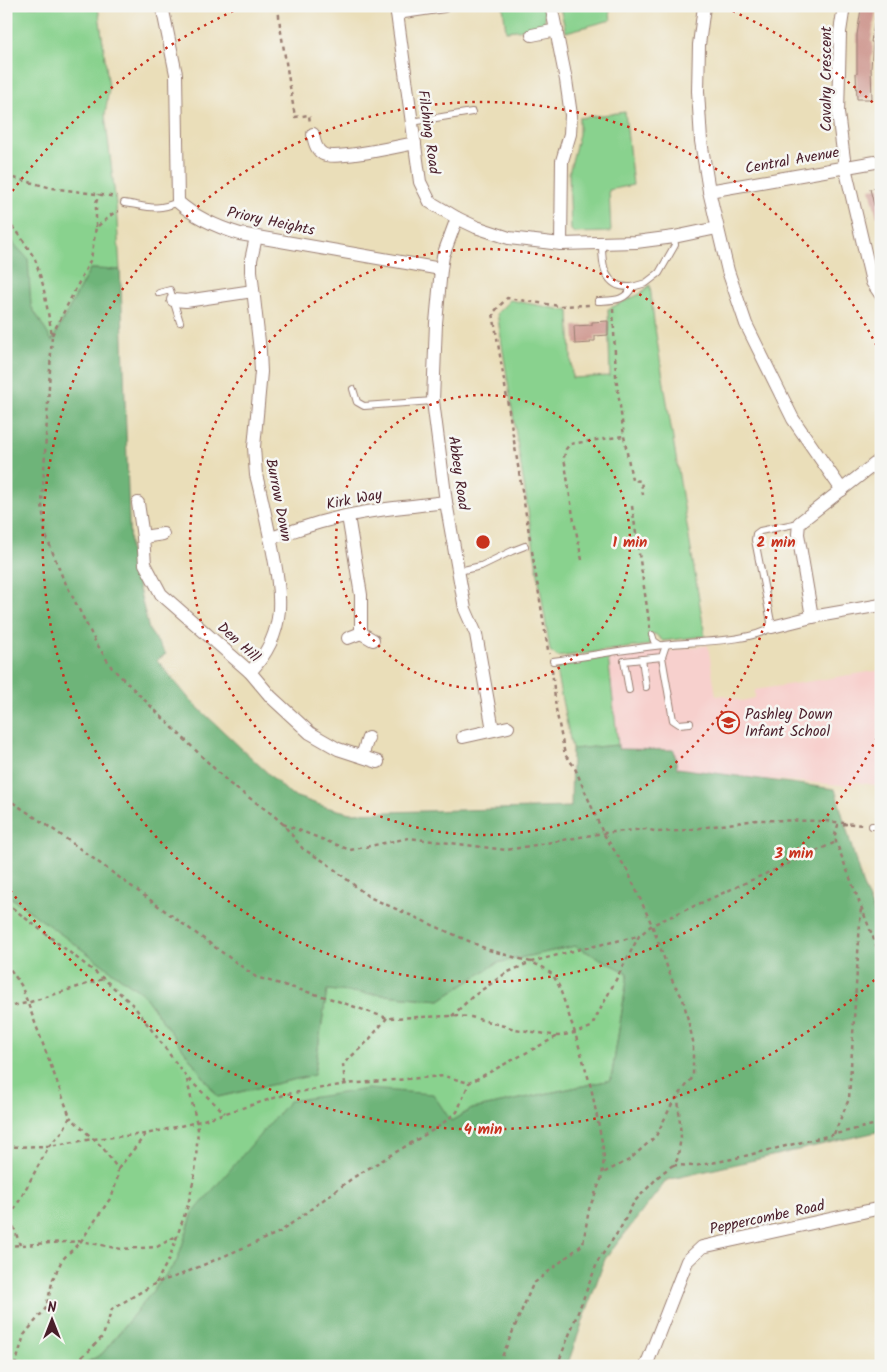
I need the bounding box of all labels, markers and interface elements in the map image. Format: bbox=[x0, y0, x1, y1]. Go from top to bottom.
street label: Cavalry Crescent bbox=[815, 26, 839, 132]
street label: Filching Road bbox=[410, 89, 446, 176]
street label: Central Avenue bbox=[743, 141, 841, 181]
street label: Priory Heights bbox=[225, 201, 318, 243]
street label: Abbey Road bbox=[441, 434, 475, 512]
street label: Burrow Down bbox=[258, 457, 298, 544]
street label: Kirk Way bbox=[324, 483, 385, 517]
text: 1 min bbox=[613, 531, 647, 555]
text: 2 min bbox=[756, 531, 796, 555]
centre of rings bbox=[474, 533, 492, 551]
street label: Den Hill bbox=[211, 617, 266, 669]
place label: Pashley Down Infant School bbox=[745, 703, 833, 744]
school or university icon: Pashley Down Infant School bbox=[717, 711, 741, 735]
text: 3 min bbox=[774, 842, 813, 866]
text: 4 min bbox=[464, 1118, 502, 1142]
street label: Peppercombe Road bbox=[707, 1194, 827, 1242]
north arrow bbox=[28, 1294, 78, 1344]
text: N bbox=[48, 1297, 57, 1319]

